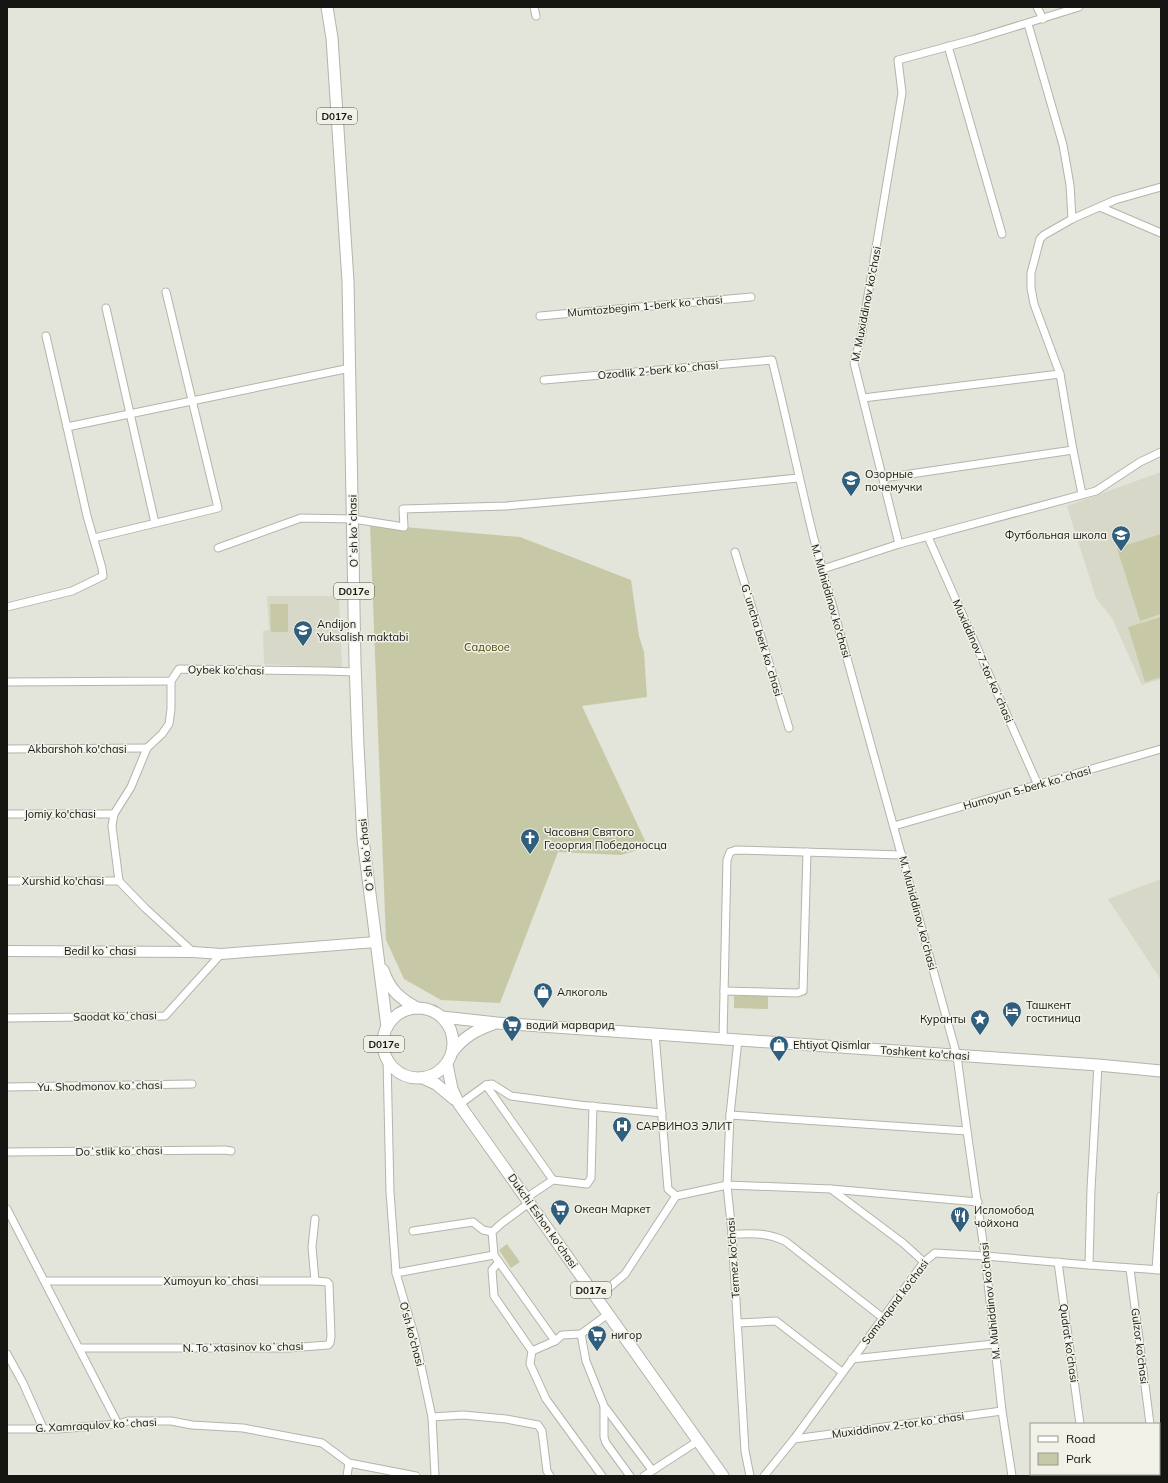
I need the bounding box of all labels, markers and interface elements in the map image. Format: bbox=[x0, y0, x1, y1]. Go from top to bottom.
road number: D017e bbox=[317, 108, 357, 124]
street label: M. Muxiddinov ko'chasi bbox=[848, 245, 884, 363]
street label: Mumtozbegim 1-berk koʻchasi bbox=[567, 292, 723, 320]
street label: Ozodlik 2-berk koʻchasi bbox=[597, 358, 719, 382]
place label: Озорные почемучки bbox=[865, 467, 922, 494]
school or university icon: Озорные почемучки bbox=[840, 469, 862, 497]
street label: Oʻsh koʻchasi bbox=[345, 495, 361, 567]
school or university icon: Футбольная школа bbox=[1110, 524, 1132, 552]
place label: Футбольная школа bbox=[1005, 528, 1107, 542]
street label: M. Muhiddinov ko'chasi bbox=[808, 543, 854, 659]
street label: Gʻuncha berk koʻchasi bbox=[738, 582, 786, 698]
road number: D017e bbox=[334, 583, 374, 599]
street label: Muxiddinov 7-tor koʻchasi bbox=[949, 597, 1017, 725]
place label: Andijon Yuksalish maktabi bbox=[316, 617, 408, 644]
school or university icon: Andijon Yuksalish maktabi bbox=[292, 619, 314, 647]
park label: Садовое bbox=[464, 640, 510, 654]
street label: Oybek ko'chasi bbox=[188, 662, 264, 678]
street label: Akbarshoh ko'chasi bbox=[27, 742, 127, 756]
street label: Humoyun 5-berk koʻchasi bbox=[961, 763, 1093, 813]
street label: Jomiy ko'chasi bbox=[24, 807, 96, 821]
street label: Oʻsh koʻchasi bbox=[355, 818, 377, 892]
place label: Часовня Святого Геооргия Победоносца bbox=[544, 825, 667, 852]
church icon: Часовня Святого Геооргия Победоносца bbox=[519, 827, 541, 855]
street label: M. Muhiddinov ko'chasi bbox=[896, 854, 940, 972]
street label: Xurshid ko'chasi bbox=[22, 874, 104, 888]
street label: Bedil koʻchasi bbox=[64, 944, 136, 958]
shop icon: Алкоголь bbox=[532, 981, 554, 1009]
place label: Алкоголь bbox=[557, 985, 608, 999]
place label: Ташкент гостиница bbox=[1026, 998, 1081, 1025]
hotel icon: Ташкент гостиница bbox=[1001, 1000, 1023, 1028]
street label: Saodat koʻchasi bbox=[73, 1008, 157, 1024]
place icon: Куранты bbox=[969, 1008, 991, 1036]
place label: Куранты bbox=[920, 1012, 966, 1026]
supermarket icon: водий марварид bbox=[501, 1014, 523, 1042]
place label: водий марварид bbox=[526, 1018, 615, 1032]
shop icon: Ehtiyot Qismlar bbox=[768, 1034, 790, 1062]
road number: D017e bbox=[364, 1036, 404, 1052]
place label: Ehtiyot Qismlar bbox=[793, 1038, 871, 1052]
street label: Toshkent ko'chasi bbox=[880, 1043, 970, 1063]
street label: Yu. Shodmonov koʻchasi bbox=[36, 1078, 163, 1094]
hospital icon: САРВИНОЗ ЭЛИТ bbox=[611, 1115, 633, 1143]
place label: САРВИНОЗ ЭЛИТ bbox=[636, 1119, 732, 1133]
street label: Doʻstlik koʻchasi bbox=[75, 1143, 163, 1159]
street label: Dukchi Eshon ko'chasi bbox=[505, 1171, 581, 1271]
supermarket icon: Океан Маркет bbox=[549, 1198, 571, 1226]
place label: Океан Маркет bbox=[574, 1202, 651, 1216]
place label: Исломобод чойхона bbox=[974, 1203, 1034, 1230]
restaurant icon: Исломобод чойхона bbox=[949, 1205, 971, 1233]
street label: Termez ko'chasi bbox=[723, 1217, 743, 1299]
street label: M. Muhiddinov ko'chasi bbox=[977, 1242, 1003, 1360]
street label: Samarqand ko‘chasi bbox=[858, 1257, 932, 1347]
street label: Xumoyun koʻchasi bbox=[164, 1274, 258, 1288]
road number: D017e bbox=[571, 1282, 611, 1298]
street label: O'sh ko'chasi bbox=[397, 1300, 427, 1368]
street label: Qudrat ko'chasi bbox=[1057, 1303, 1081, 1383]
street label: Gulzor ko'chasi bbox=[1128, 1307, 1152, 1385]
supermarket icon: нигор bbox=[586, 1324, 608, 1352]
place label: нигор bbox=[611, 1328, 642, 1342]
street label: N. Toʻxtasinov koʻchasi bbox=[182, 1339, 304, 1355]
street label: Muxiddinov 2-tor koʻchasi bbox=[831, 1409, 965, 1441]
street label: G. Xamraqulov koʻchasi bbox=[35, 1415, 157, 1435]
legend bbox=[1030, 1423, 1160, 1475]
text: Road bbox=[1066, 1431, 1095, 1446]
text: Park bbox=[1066, 1451, 1092, 1466]

